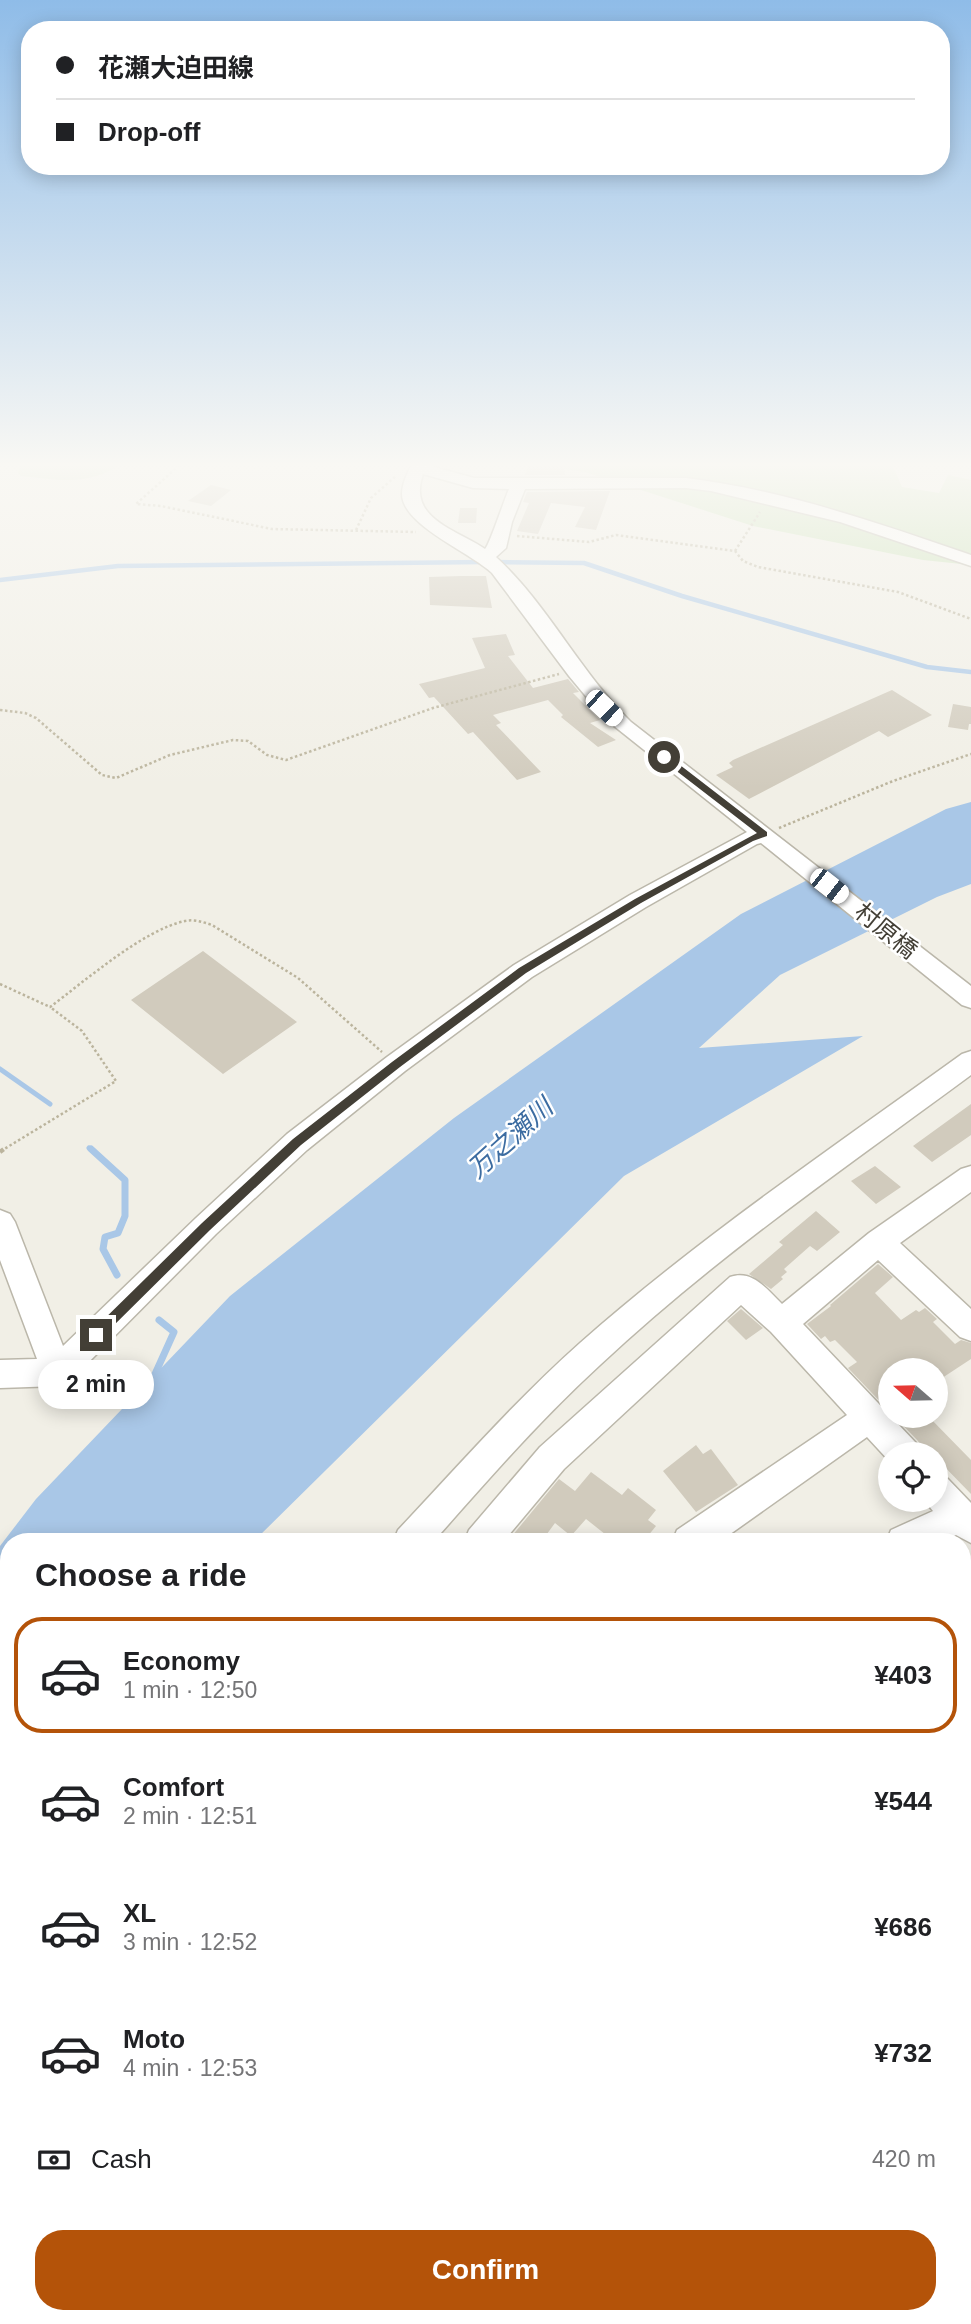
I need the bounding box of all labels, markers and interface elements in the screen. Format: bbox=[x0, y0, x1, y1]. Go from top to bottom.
text: 花瀬大迫田線 bbox=[98, 53, 254, 83]
text: Drop-off bbox=[98, 117, 201, 147]
car bbox=[582, 686, 627, 730]
route start bbox=[648, 741, 680, 773]
car bbox=[806, 865, 853, 907]
street label: 村原橋 bbox=[850, 897, 923, 964]
water label: 万之瀬川 bbox=[461, 1090, 561, 1184]
route end bbox=[80, 1319, 112, 1351]
north arrow bbox=[878, 1358, 948, 1428]
map controls bbox=[878, 1358, 948, 1512]
callout: 2 min bbox=[38, 1360, 154, 1408]
text: 2 min bbox=[66, 1371, 126, 1397]
button: locate bbox=[878, 1442, 948, 1512]
text: Choose a ride bbox=[35, 1557, 247, 1593]
icon: car bbox=[39, 1644, 102, 1707]
text: Economy bbox=[123, 1646, 240, 1676]
text: ¥403 bbox=[874, 1660, 932, 1690]
text: 1 min · 12:50 bbox=[123, 1677, 257, 1703]
icon: car bbox=[39, 1770, 102, 1833]
text: Comfort bbox=[123, 1772, 224, 1802]
text: ¥544 bbox=[874, 1786, 932, 1816]
text: 2 min · 12:51 bbox=[123, 1803, 257, 1829]
icon: car bbox=[39, 1896, 102, 1959]
text: XL bbox=[123, 1898, 156, 1928]
text: ¥686 bbox=[874, 1912, 932, 1942]
text: 3 min · 12:52 bbox=[123, 1929, 257, 1955]
icon: car bbox=[39, 2022, 102, 2085]
text: Moto bbox=[123, 2024, 185, 2054]
text: ¥732 bbox=[874, 2038, 932, 2068]
text: 4 min · 12:53 bbox=[123, 2055, 257, 2081]
icon: cash bbox=[35, 2141, 73, 2179]
text: Cash bbox=[91, 2144, 152, 2174]
text: 420 m bbox=[872, 2146, 936, 2172]
button: Confirm bbox=[35, 2230, 936, 2310]

